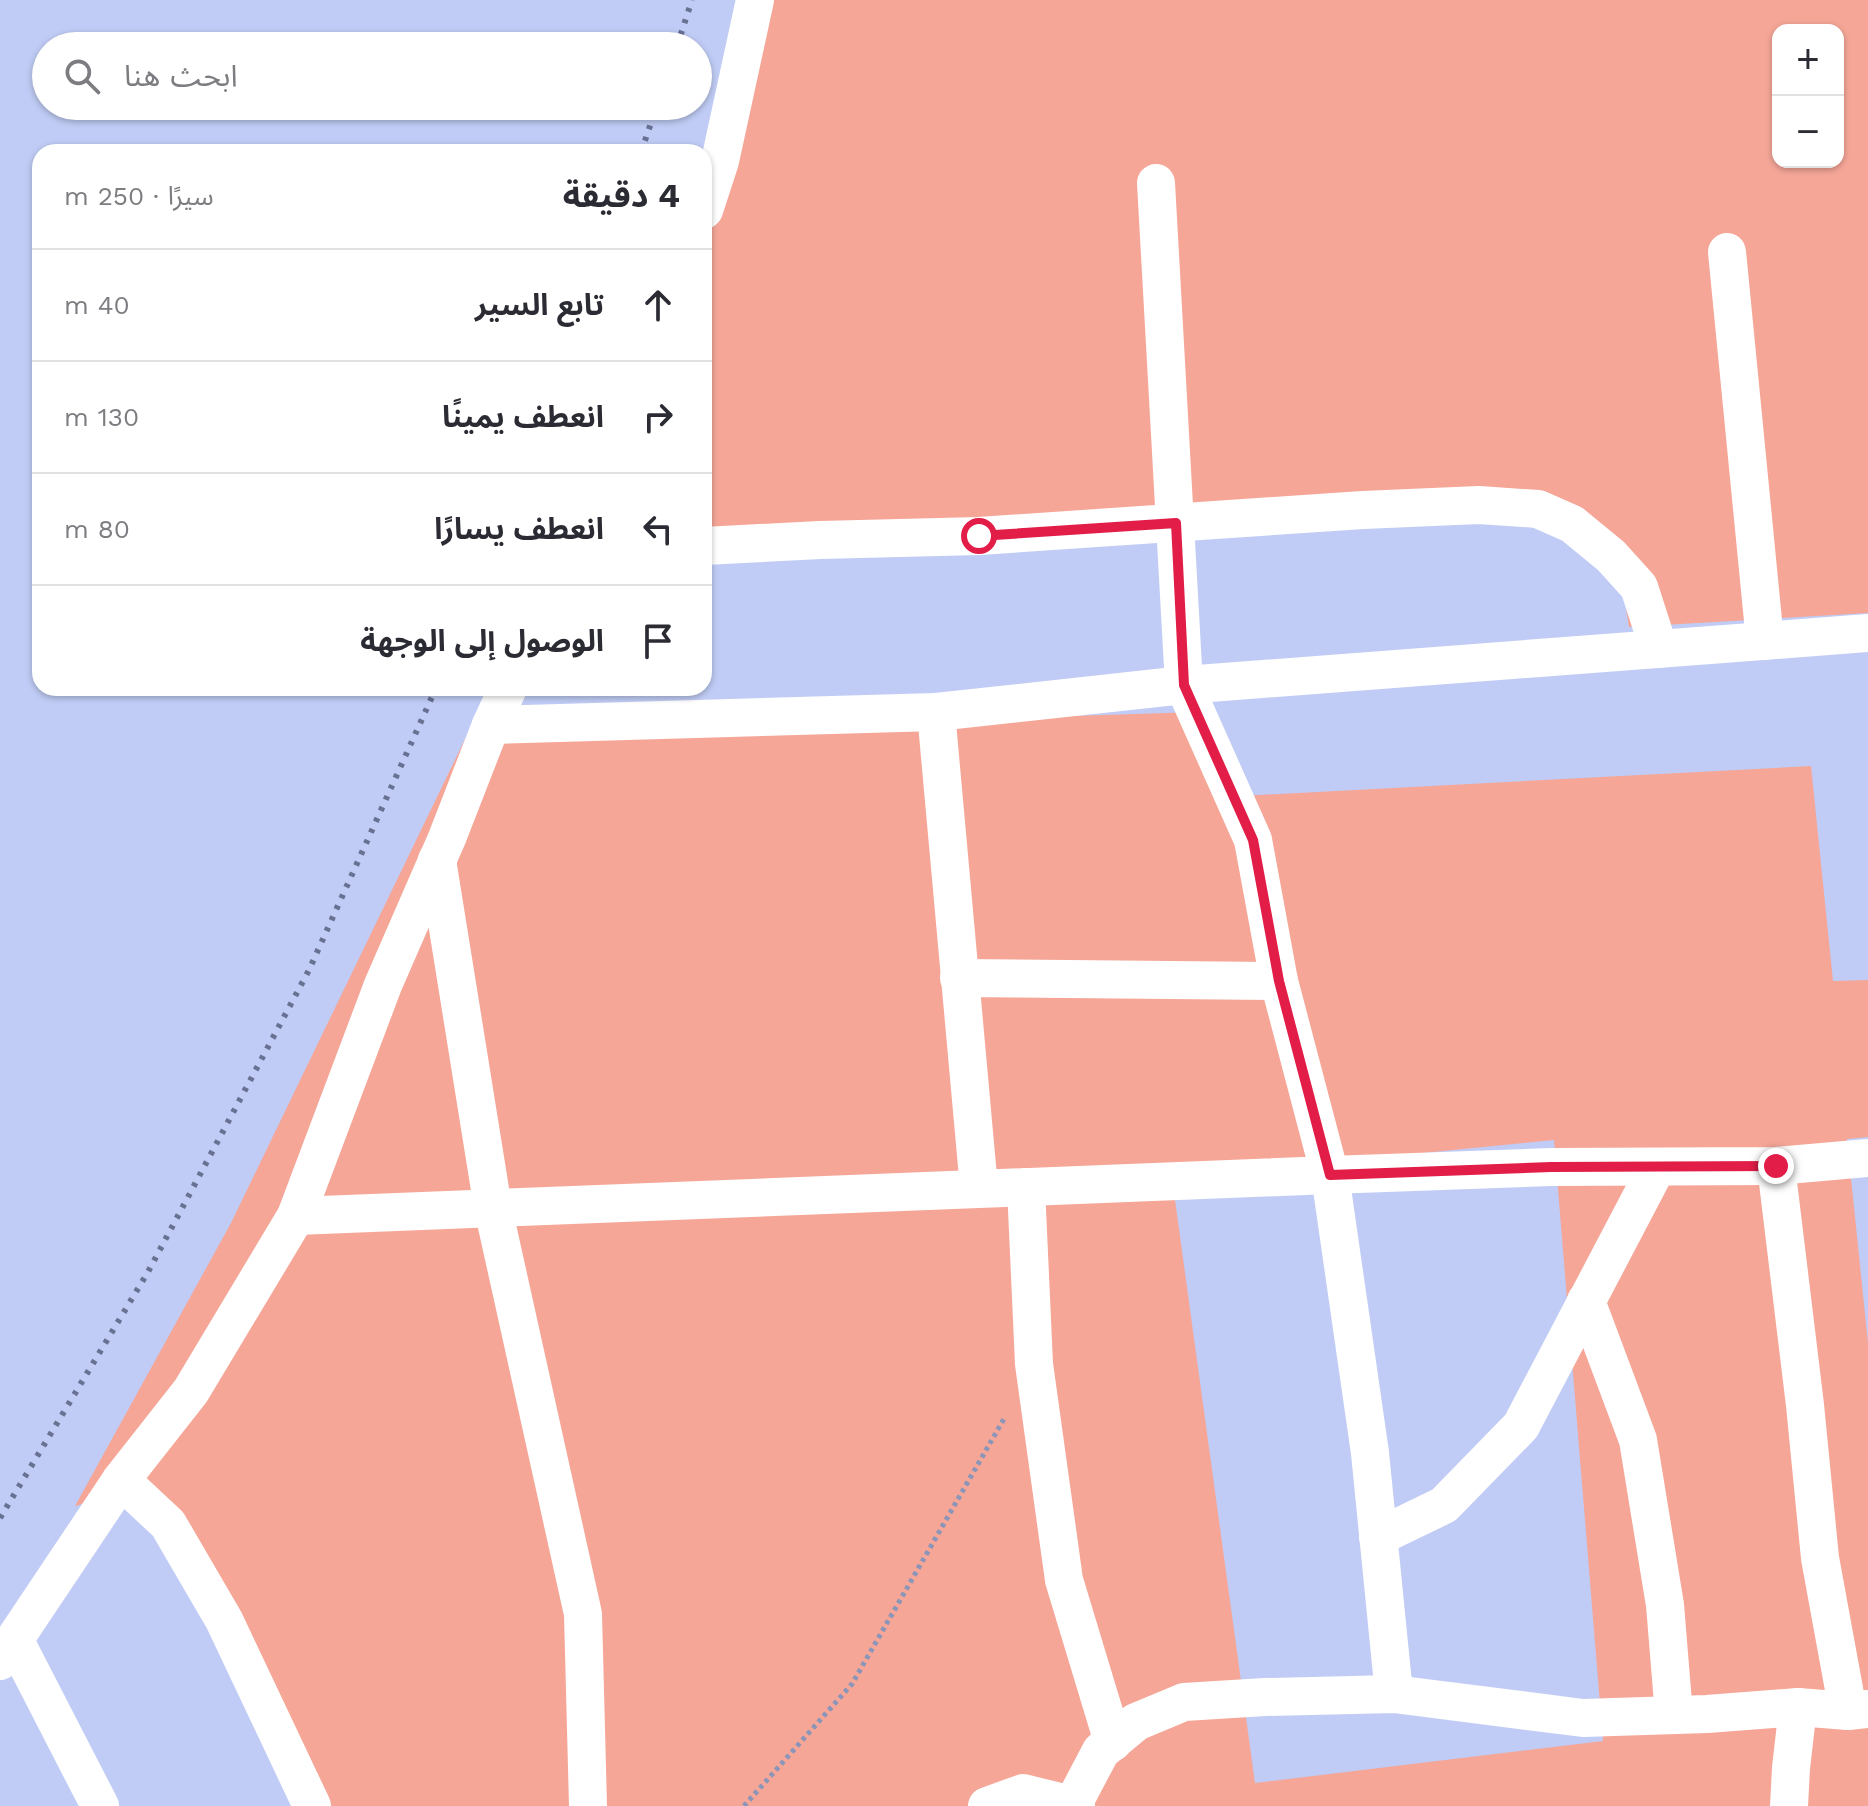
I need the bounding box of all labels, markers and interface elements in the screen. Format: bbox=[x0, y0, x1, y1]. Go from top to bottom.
map controls bbox=[1772, 24, 1844, 168]
button: + bbox=[1772, 24, 1844, 96]
search box bbox=[32, 32, 712, 120]
icon: search bbox=[60, 54, 104, 98]
text: ابحث هنا bbox=[124, 58, 238, 93]
button: − bbox=[1772, 96, 1844, 168]
text: 4 دقيقة bbox=[563, 175, 680, 215]
text: سيرًا · 250 m bbox=[64, 181, 214, 211]
icon: ahead bbox=[636, 283, 680, 327]
text: تابع السير bbox=[475, 287, 604, 322]
text: 40 m bbox=[64, 290, 130, 320]
icon: right bbox=[636, 395, 680, 439]
text: انعطف يمينًا bbox=[442, 399, 604, 434]
text: 130 m bbox=[64, 402, 139, 432]
icon: left bbox=[636, 507, 680, 551]
text: انعطف يسارًا bbox=[434, 511, 604, 546]
text: 80 m bbox=[64, 514, 130, 544]
route start bbox=[961, 518, 997, 554]
icon: arrive bbox=[636, 619, 680, 663]
text: الوصول إلى الوجهة bbox=[360, 623, 604, 658]
route end bbox=[1758, 1148, 1794, 1184]

